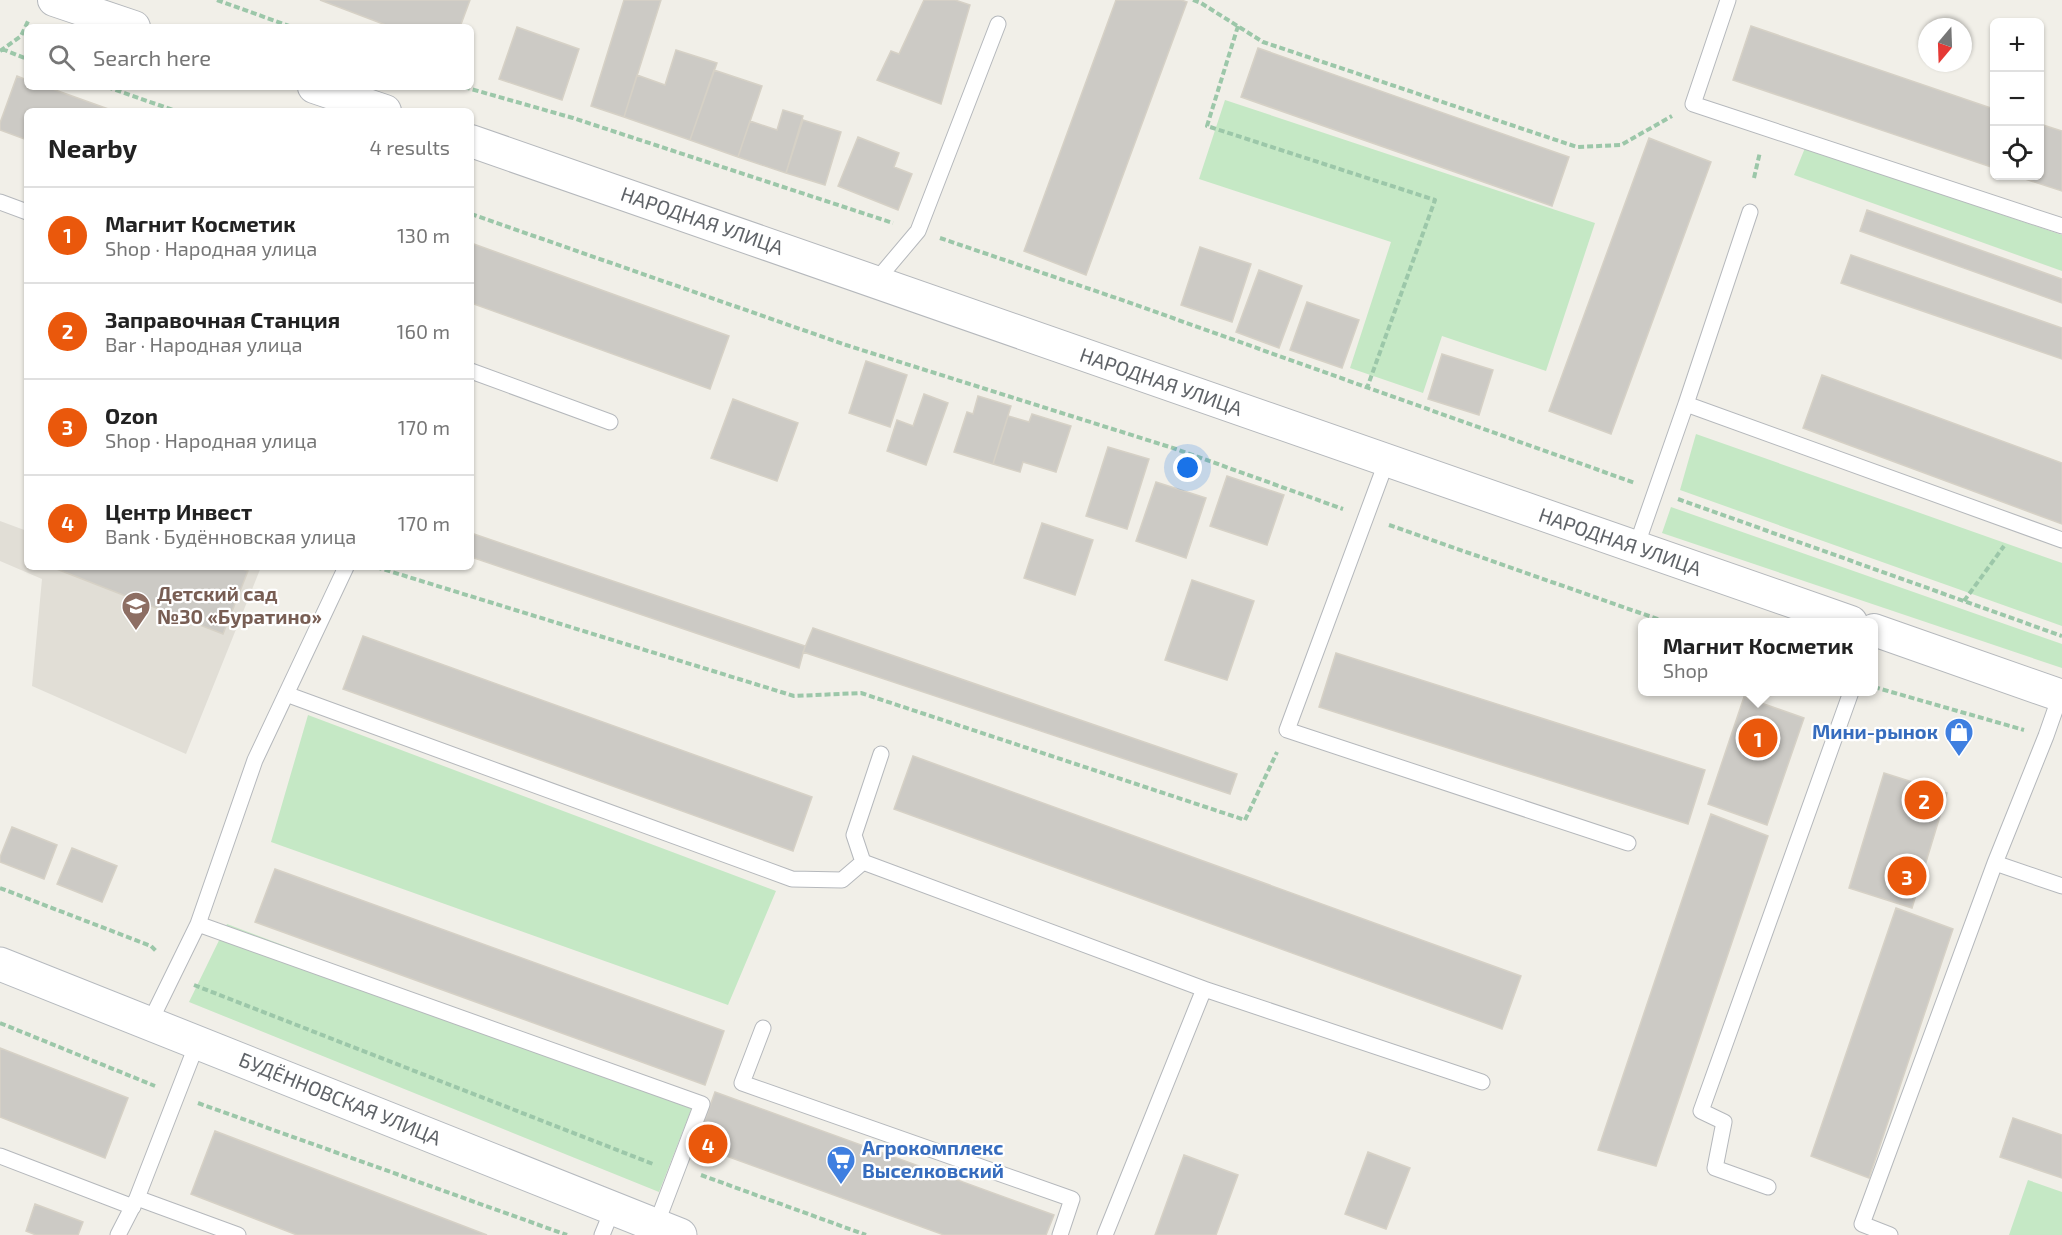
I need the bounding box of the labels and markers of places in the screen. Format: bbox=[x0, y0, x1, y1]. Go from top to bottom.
place label: Детский сад №30 «Буратино» bbox=[157, 581, 322, 628]
school or university icon: Детский сад №30 «Буратино» bbox=[120, 590, 152, 632]
pin: 1 bbox=[1738, 716, 1778, 760]
shop icon: Мини-рынок bbox=[1943, 716, 1975, 758]
place label: Мини-рынок bbox=[1812, 719, 1938, 743]
pin: 2 bbox=[1904, 778, 1944, 822]
pin: 3 bbox=[1888, 854, 1926, 898]
pin: 4 bbox=[688, 1122, 728, 1166]
place label: Агрокомплекс Выселковский bbox=[862, 1135, 1004, 1182]
supermarket icon: Агрокомплекс Выселковский bbox=[825, 1144, 857, 1186]

